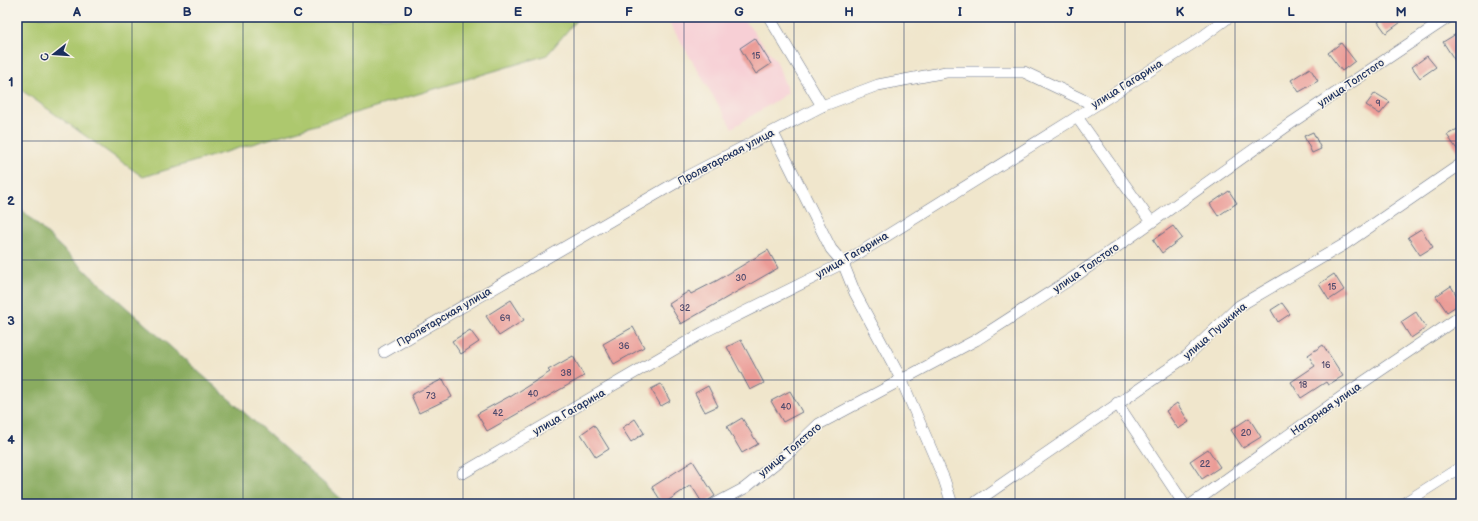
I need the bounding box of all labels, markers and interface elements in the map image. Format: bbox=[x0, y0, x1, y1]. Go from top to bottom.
text: A bbox=[72, 4, 81, 20]
text: B bbox=[182, 4, 192, 20]
text: C bbox=[293, 4, 303, 20]
text: D bbox=[403, 4, 413, 20]
text: E bbox=[514, 4, 523, 20]
text: F bbox=[625, 4, 633, 20]
text: G bbox=[734, 4, 744, 20]
text: H bbox=[844, 4, 854, 20]
text: I bbox=[958, 4, 962, 20]
text: J bbox=[1066, 4, 1074, 20]
text: K bbox=[1176, 4, 1185, 20]
text: L bbox=[1287, 4, 1295, 20]
text: M bbox=[1395, 4, 1407, 20]
north arrow bbox=[34, 34, 74, 74]
text: С bbox=[37, 51, 52, 62]
house number: 15 bbox=[752, 51, 760, 62]
street label: улица Толстого bbox=[1315, 56, 1387, 110]
street label: улица Гагарина bbox=[1089, 57, 1165, 111]
text: 1 bbox=[8, 74, 14, 90]
house number: 9 bbox=[1375, 98, 1381, 109]
street label: Пролетарская улица bbox=[676, 126, 777, 188]
text: 2 bbox=[7, 193, 15, 209]
street label: улица Гагарина bbox=[813, 229, 891, 281]
street label: улица Толстого bbox=[1051, 240, 1122, 296]
house number: 30 bbox=[736, 273, 746, 284]
house number: 15 bbox=[1328, 282, 1336, 293]
street label: Пролетарская улица bbox=[394, 284, 494, 349]
street label: улица Пушкина bbox=[1181, 300, 1250, 362]
house number: 32 bbox=[680, 303, 691, 314]
text: 3 bbox=[7, 313, 15, 329]
house number: 69 bbox=[500, 313, 510, 324]
house number: 36 bbox=[618, 341, 630, 352]
house number: 16 bbox=[1322, 360, 1331, 371]
house number: 38 bbox=[561, 368, 571, 379]
street label: Нагорная улица bbox=[1288, 380, 1364, 438]
house number: 18 bbox=[1299, 380, 1307, 391]
street label: улица Гагарина bbox=[530, 386, 608, 438]
house number: 40 bbox=[528, 389, 538, 400]
house number: 73 bbox=[426, 391, 436, 402]
house number: 40 bbox=[781, 402, 791, 413]
house number: 42 bbox=[493, 408, 504, 419]
street label: улица Толстого bbox=[756, 420, 824, 480]
house number: 20 bbox=[1241, 428, 1251, 439]
text: 4 bbox=[7, 432, 15, 448]
house number: 22 bbox=[1200, 459, 1211, 470]

